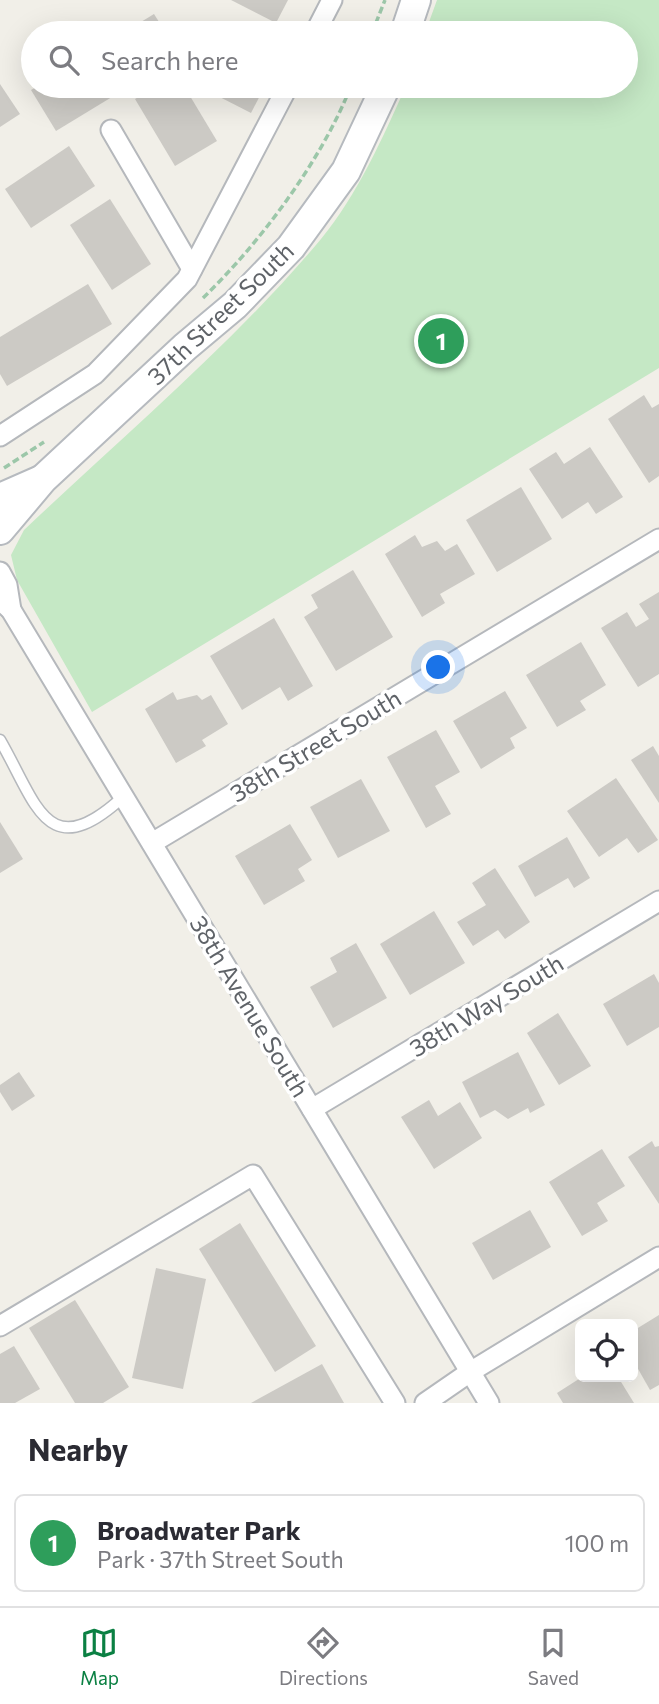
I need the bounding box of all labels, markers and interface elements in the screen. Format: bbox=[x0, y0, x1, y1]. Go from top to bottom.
search box bbox=[21, 21, 638, 98]
icon: search bbox=[45, 41, 83, 79]
text: Search here bbox=[101, 44, 239, 75]
street label: 37th Street South bbox=[141, 236, 299, 390]
pin: 1 bbox=[418, 315, 464, 367]
your location bbox=[421, 650, 455, 684]
street label: 38th Street South bbox=[224, 683, 406, 807]
street label: 38th Avenue South bbox=[184, 910, 316, 1102]
street label: 38th Way South bbox=[404, 948, 568, 1062]
map controls bbox=[575, 1319, 638, 1382]
button: locate bbox=[575, 1319, 638, 1382]
text: Nearby bbox=[28, 1430, 128, 1467]
text: Broadwater Park bbox=[97, 1514, 301, 1545]
text: 1 bbox=[48, 1529, 58, 1557]
text: 100 m bbox=[565, 1529, 629, 1557]
text: Park · 37th Street South bbox=[97, 1545, 344, 1573]
tab: Map bbox=[80, 1624, 119, 1689]
tab: Directions bbox=[279, 1624, 368, 1689]
tab: Saved bbox=[528, 1624, 579, 1689]

